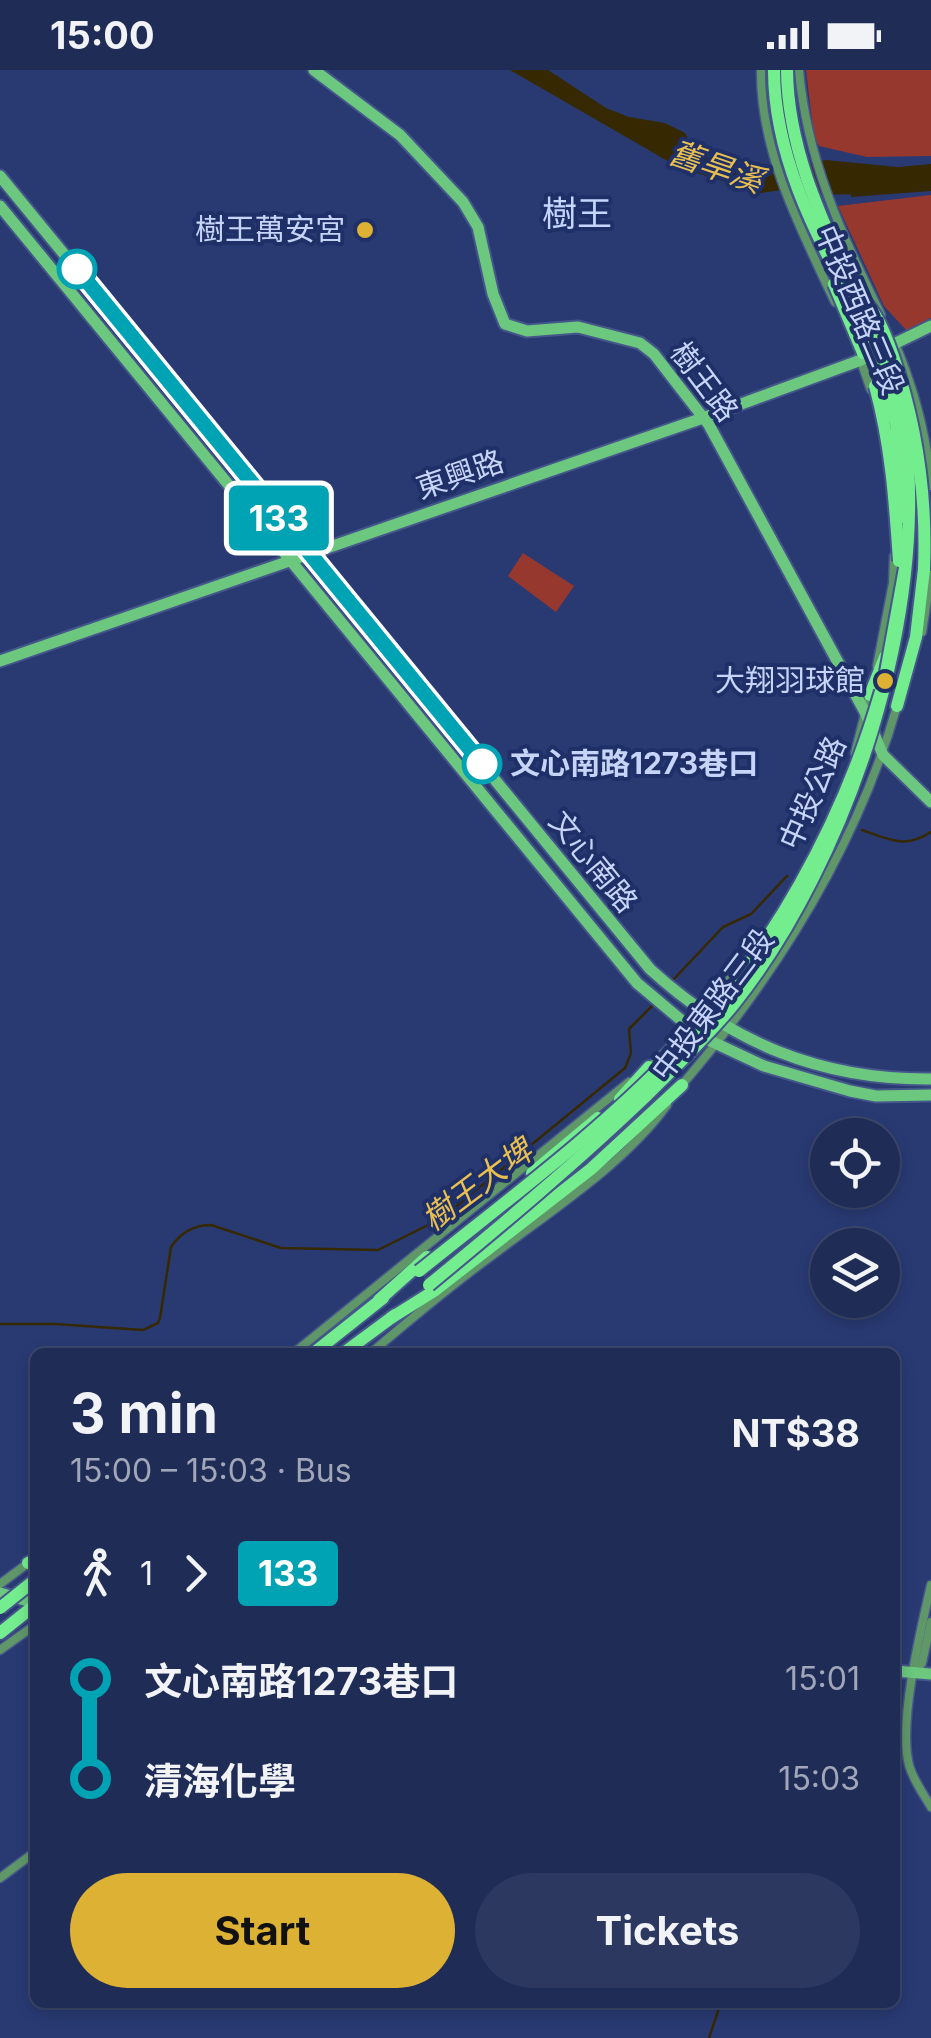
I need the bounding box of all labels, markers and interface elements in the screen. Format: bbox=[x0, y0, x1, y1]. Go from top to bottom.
text: 15:00 bbox=[50, 12, 155, 58]
water label: 舊旱溪 bbox=[664, 132, 772, 202]
district label: 樹王 bbox=[542, 192, 612, 234]
place label: 樹王萬安宮 bbox=[195, 211, 345, 247]
marker: 樹王萬安宮 bbox=[354, 219, 376, 241]
street label: 中投西路三段 bbox=[808, 220, 912, 399]
unlabelled marker bbox=[58, 250, 96, 288]
street label: 樹王路 bbox=[663, 335, 746, 428]
street label: 東興路 bbox=[411, 442, 508, 506]
line badge: 133 bbox=[222, 486, 336, 550]
text: 133 bbox=[249, 497, 309, 539]
place label: 大翔羽球館 bbox=[715, 662, 865, 698]
marker: 大翔羽球館 bbox=[874, 670, 896, 692]
street label: 中投公路 bbox=[771, 730, 853, 855]
marker: 文心南路1273巷口 bbox=[463, 745, 501, 783]
place label: 文心南路1273巷口 bbox=[510, 745, 758, 781]
street label: 文心南路 bbox=[542, 803, 646, 919]
street label: 中投東路三段 bbox=[644, 922, 781, 1087]
map controls bbox=[810, 1118, 900, 1318]
button: locate bbox=[810, 1118, 900, 1208]
water label: 樹王大埤 bbox=[414, 1128, 543, 1239]
button: layers bbox=[810, 1228, 900, 1318]
text: 3 min bbox=[70, 1380, 218, 1446]
text: NT$38 bbox=[732, 1410, 860, 1456]
text: 15:00 – 15:03 · Bus bbox=[70, 1451, 352, 1490]
icon: walk bbox=[70, 1546, 125, 1601]
icon: forward bbox=[168, 1546, 223, 1601]
text: 133 bbox=[258, 1552, 318, 1594]
text: 1 bbox=[140, 1554, 153, 1593]
text: 文心南路1273巷口 bbox=[144, 1658, 458, 1704]
text: 15:01 bbox=[785, 1659, 860, 1698]
text: 清海化學 bbox=[144, 1758, 296, 1804]
text: 15:03 bbox=[778, 1759, 860, 1798]
button: Start bbox=[70, 1873, 455, 1988]
button: Tickets bbox=[475, 1873, 860, 1988]

